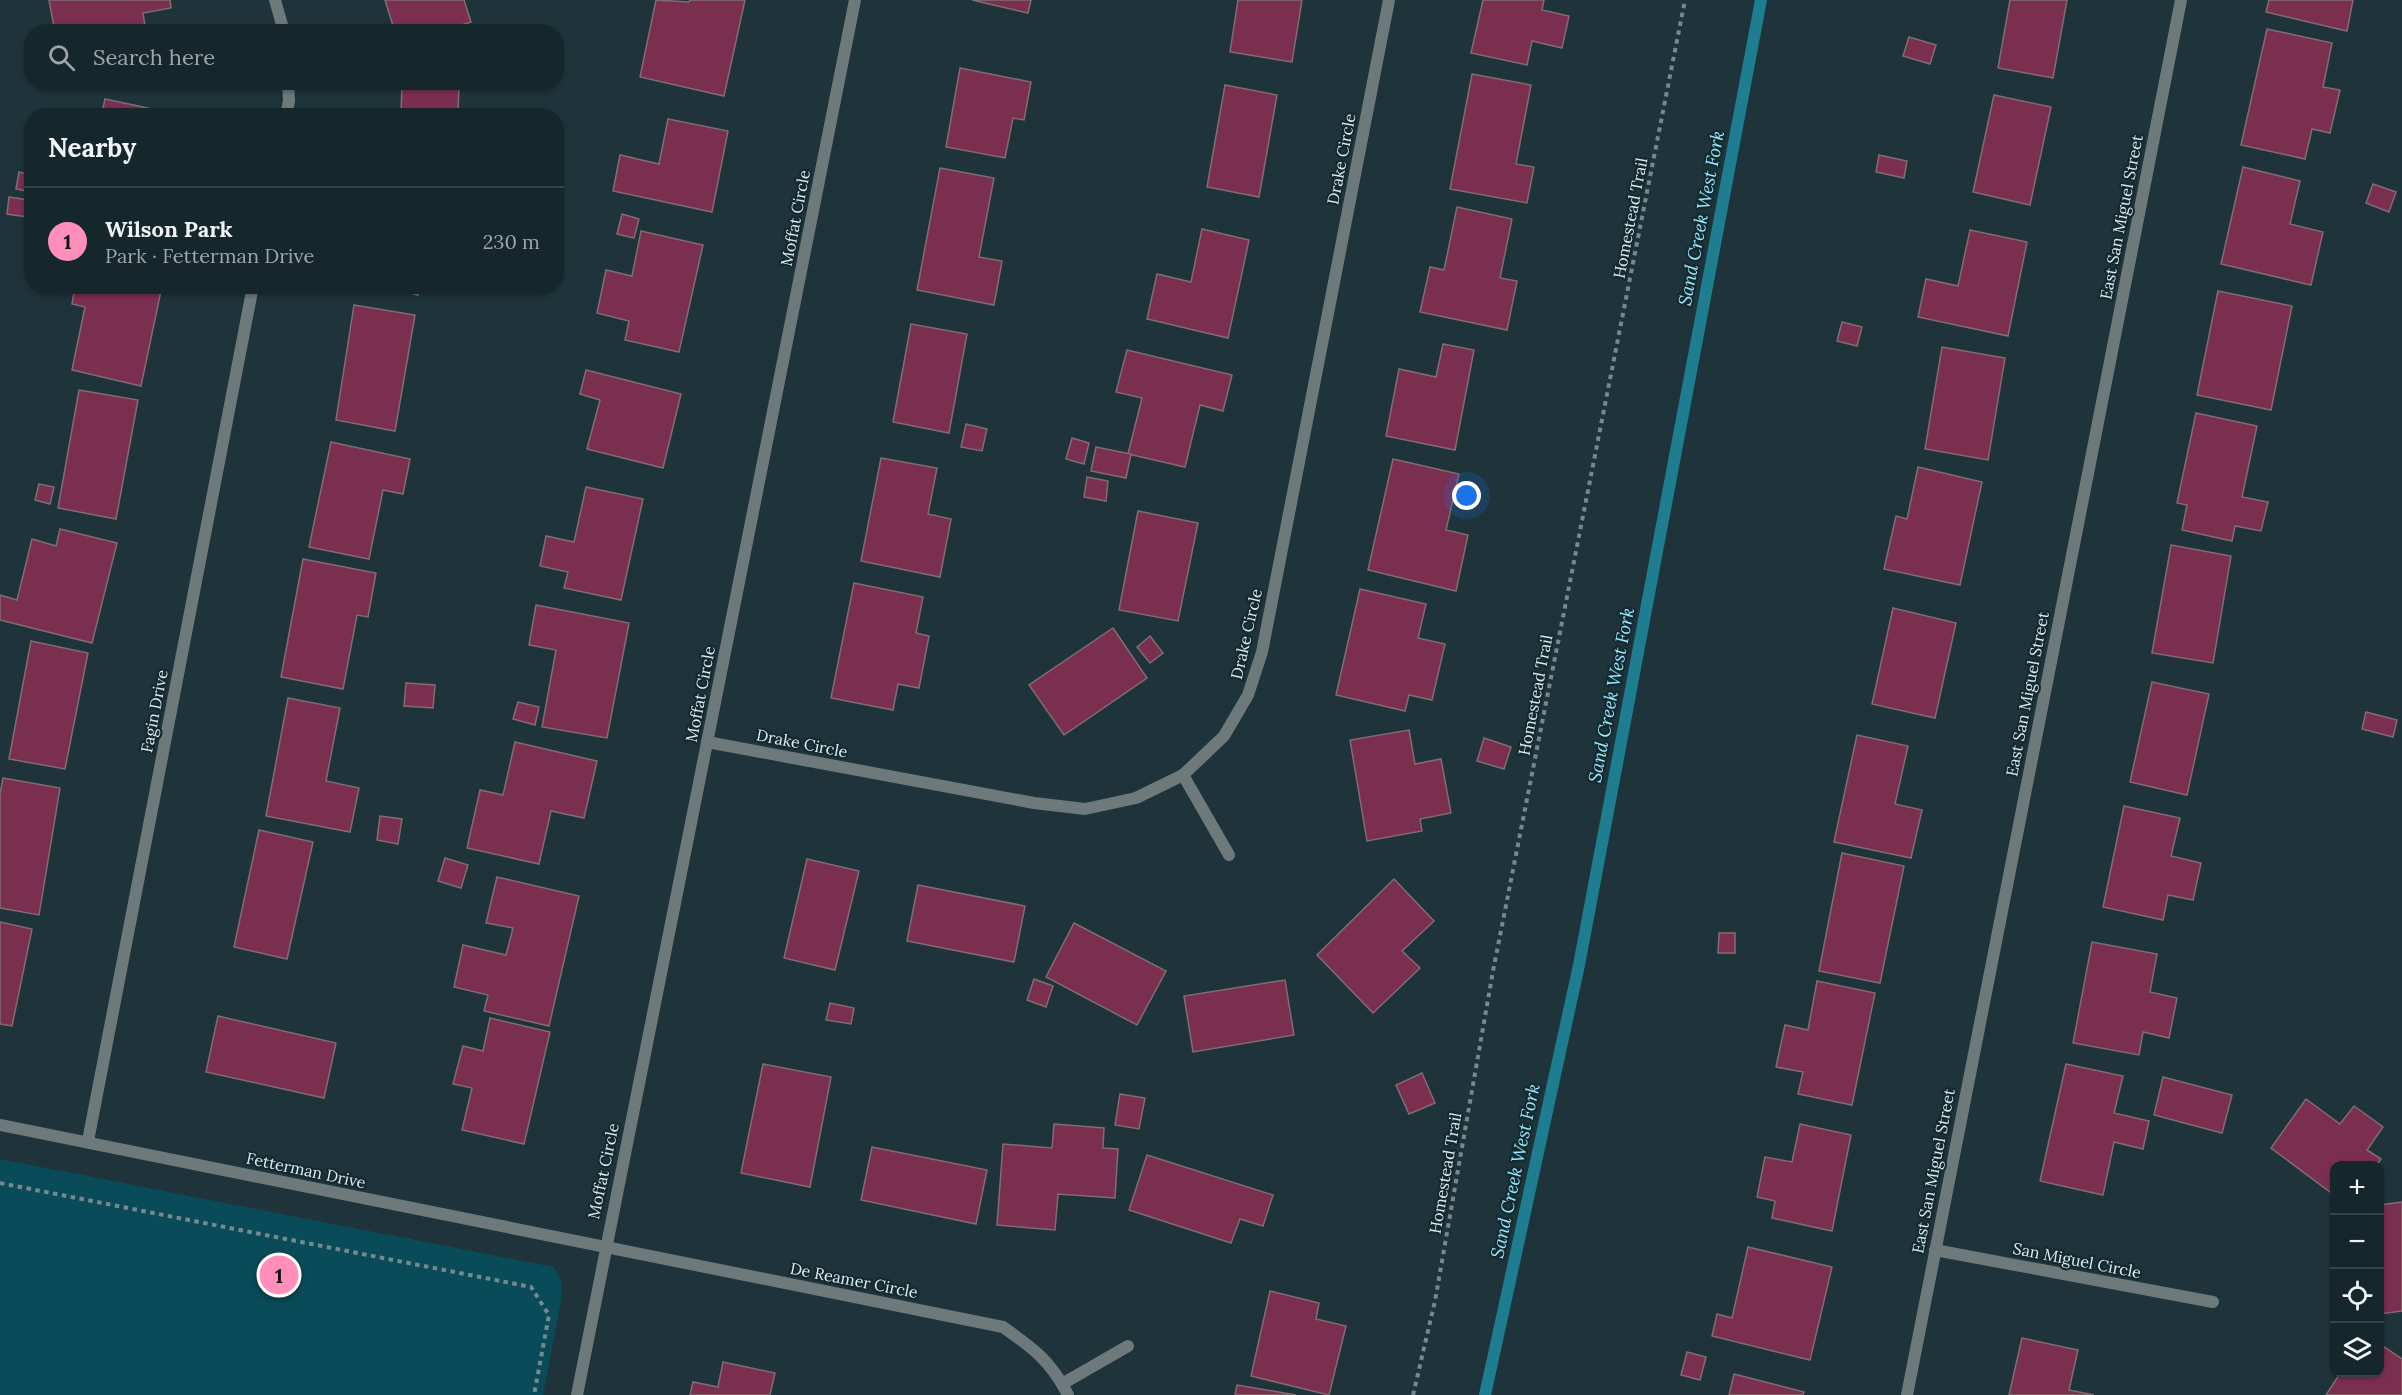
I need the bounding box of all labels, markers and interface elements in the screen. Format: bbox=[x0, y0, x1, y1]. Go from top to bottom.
search box bbox=[24, 24, 564, 90]
icon: search bbox=[45, 41, 78, 74]
text: Search here bbox=[93, 43, 215, 71]
street label: Drake Circle bbox=[1322, 111, 1360, 206]
water label: Sand Creek West Fork bbox=[1673, 129, 1729, 307]
text: Nearby bbox=[48, 131, 136, 164]
street label: East San Miguel Street bbox=[2095, 132, 2147, 301]
street label: Homestead Trail bbox=[1608, 156, 1652, 280]
street label: Moffat Circle bbox=[776, 168, 814, 268]
text: Wilson Park bbox=[105, 215, 233, 243]
text: 1 bbox=[63, 229, 72, 254]
text: 230 m bbox=[483, 229, 540, 254]
text: Park · Fetterman Drive bbox=[105, 243, 314, 268]
your location bbox=[1452, 481, 1481, 510]
street label: Drake Circle bbox=[1226, 586, 1266, 681]
water label: Sand Creek West Fork bbox=[1583, 606, 1639, 784]
street label: East San Miguel Street bbox=[2001, 609, 2053, 778]
street label: Homestead Trail bbox=[1513, 633, 1557, 757]
street label: Moffat Circle bbox=[681, 644, 719, 744]
street label: Fagin Drive bbox=[136, 668, 172, 754]
street label: Drake Circle bbox=[755, 724, 850, 762]
water label: Sand Creek West Fork bbox=[1485, 1082, 1545, 1260]
street label: East San Miguel Street bbox=[1907, 1086, 1959, 1255]
street label: Homestead Trail bbox=[1425, 1111, 1465, 1235]
street label: Moffat Circle bbox=[583, 1121, 623, 1221]
street label: Fetterman Drive bbox=[244, 1148, 368, 1193]
map controls bbox=[2330, 1161, 2384, 1377]
button: + bbox=[2330, 1161, 2384, 1215]
button: − bbox=[2330, 1215, 2384, 1269]
street label: San Miguel Circle bbox=[2011, 1238, 2143, 1282]
pin: 1 bbox=[260, 1252, 298, 1298]
street label: De Reamer Circle bbox=[788, 1258, 920, 1302]
button: locate bbox=[2330, 1269, 2384, 1323]
button: layers bbox=[2330, 1323, 2384, 1377]

